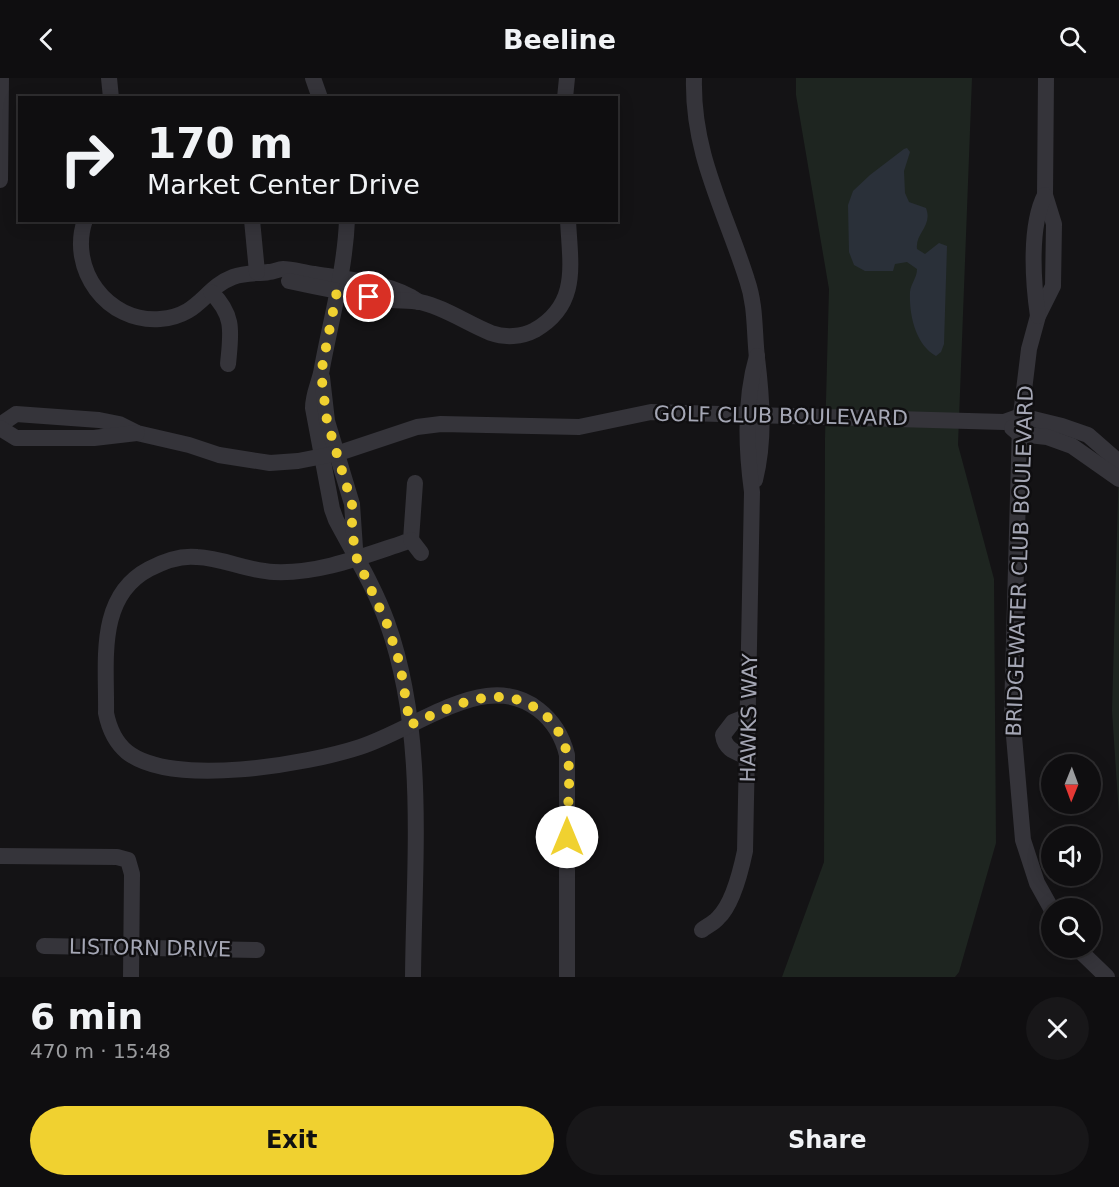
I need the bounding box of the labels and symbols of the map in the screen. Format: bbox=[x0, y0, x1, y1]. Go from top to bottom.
pin bbox=[343, 271, 394, 322]
street label: BRIDGEWATER CLUB BOULEVARD bbox=[1002, 385, 1038, 737]
street label: GOLF CLUB BOULEVARD bbox=[654, 402, 908, 430]
street label: HAWKS WAY bbox=[736, 653, 762, 783]
north arrow bbox=[1041, 754, 1101, 814]
position arrow bbox=[535, 805, 599, 869]
street label: LISTORN DRIVE bbox=[69, 935, 231, 961]

